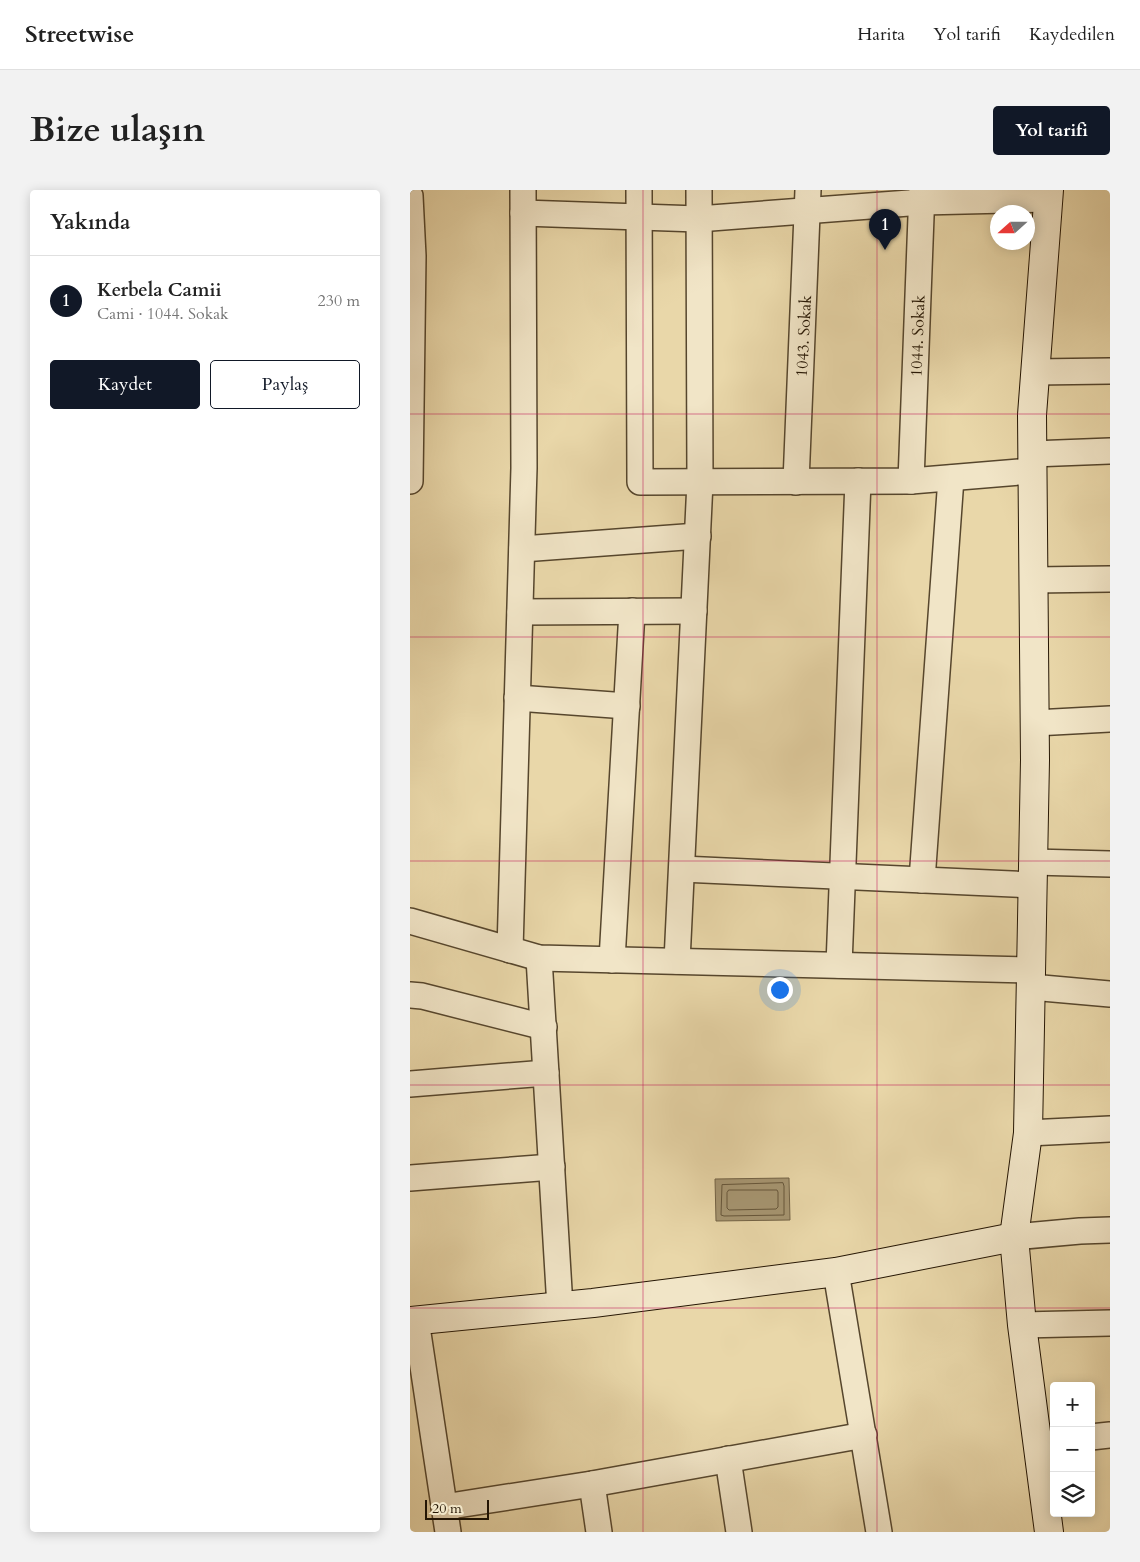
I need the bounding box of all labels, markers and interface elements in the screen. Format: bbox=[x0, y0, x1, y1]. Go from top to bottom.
text: Streetwise bbox=[25, 18, 134, 51]
text: Harita bbox=[857, 22, 905, 47]
text: Yol tarifi bbox=[933, 22, 1001, 47]
text: Kaydedilen bbox=[1029, 22, 1115, 47]
text: Bize ulaşın bbox=[30, 106, 205, 154]
button: Yol tarifi bbox=[993, 106, 1110, 155]
north arrow bbox=[990, 205, 1035, 250]
text: Yakında bbox=[50, 208, 130, 237]
pin: 1 bbox=[869, 209, 901, 250]
text: Kerbela Camii bbox=[97, 277, 222, 303]
text: 1 bbox=[62, 290, 70, 312]
text: 230 m bbox=[318, 290, 360, 312]
street label: 1043. Sokak bbox=[791, 294, 817, 377]
street label: 1044. Sokak bbox=[906, 294, 930, 377]
text: Cami · 1044. Sokak bbox=[97, 303, 229, 325]
button: Kaydet bbox=[50, 360, 200, 409]
button: Paylaş bbox=[210, 360, 360, 409]
your location bbox=[767, 977, 793, 1003]
map controls bbox=[1050, 1382, 1095, 1517]
button: + bbox=[1050, 1382, 1095, 1427]
button: − bbox=[1050, 1427, 1095, 1472]
button: layers bbox=[1050, 1472, 1095, 1517]
scale bar bbox=[425, 1497, 489, 1520]
text: 20 m bbox=[432, 1499, 462, 1518]

